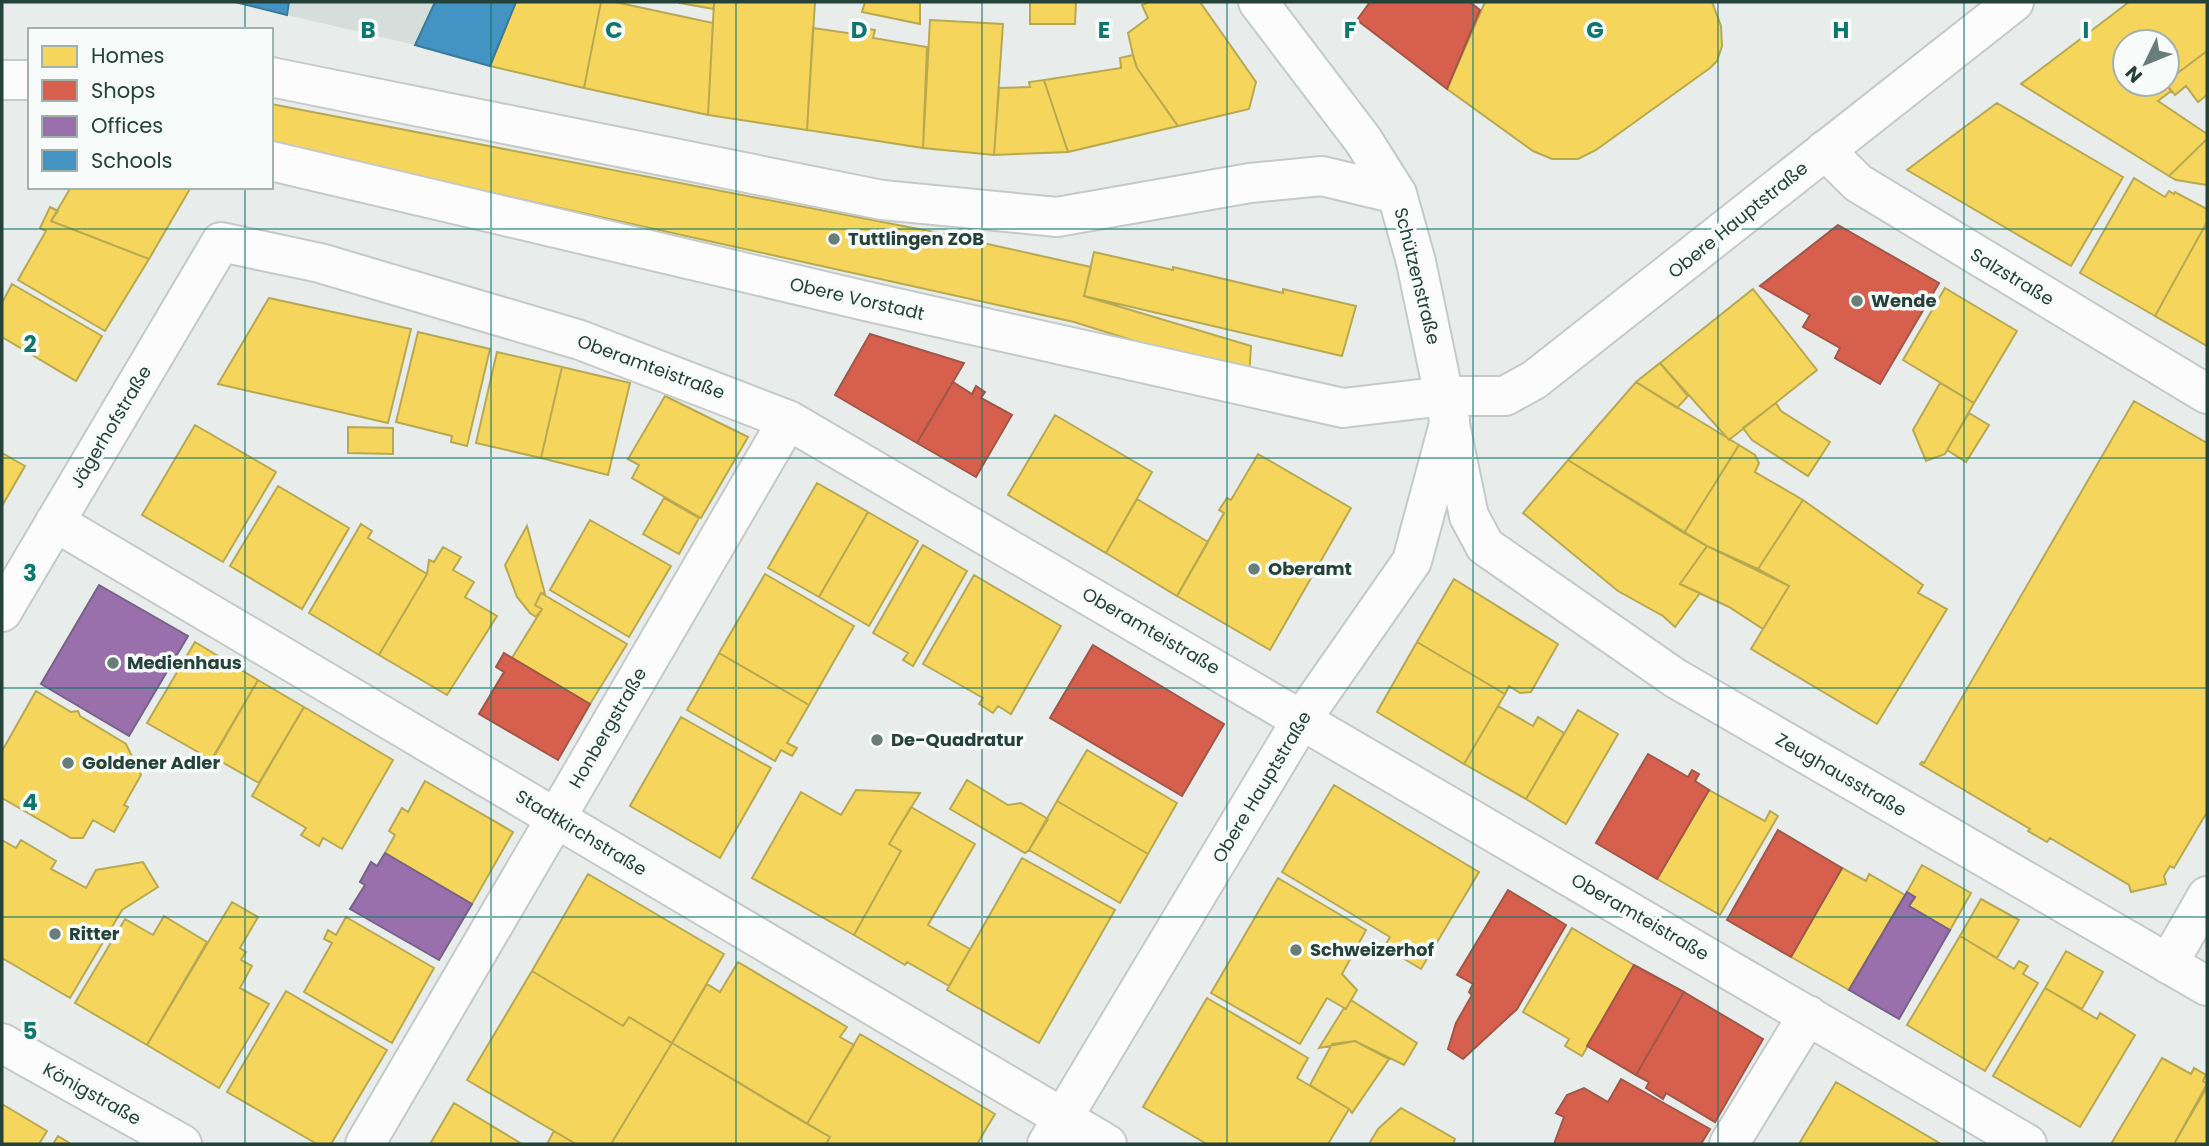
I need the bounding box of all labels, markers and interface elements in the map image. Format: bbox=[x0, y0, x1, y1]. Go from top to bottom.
text: B bbox=[360, 14, 376, 46]
text: C bbox=[605, 14, 623, 46]
text: D bbox=[851, 14, 867, 46]
text: E bbox=[1098, 14, 1110, 46]
text: F bbox=[1344, 14, 1356, 46]
text: G bbox=[1586, 14, 1604, 46]
text: H bbox=[1833, 14, 1849, 46]
text: I bbox=[2083, 14, 2089, 46]
legend bbox=[28, 28, 273, 189]
north arrow bbox=[2111, 28, 2181, 98]
text: Homes bbox=[91, 41, 165, 70]
text: N bbox=[2119, 60, 2149, 89]
text: Shops bbox=[91, 76, 155, 105]
text: Offices bbox=[91, 111, 163, 140]
text: Schools bbox=[91, 146, 173, 175]
street label: Obere Hauptstraße bbox=[1662, 155, 1813, 284]
street label: Schützenstraße bbox=[1388, 205, 1447, 347]
place label: Tuttlingen ZOB bbox=[848, 226, 984, 251]
marker: Tuttlingen ZOB bbox=[826, 231, 842, 247]
street label: Salzstraße bbox=[1966, 242, 2059, 311]
street label: Obere Vorstadt bbox=[787, 271, 927, 326]
place label: Wende bbox=[1871, 288, 1936, 313]
marker: Wende bbox=[1849, 293, 1865, 309]
text: 2 bbox=[23, 328, 37, 360]
street label: Oberamteistraße bbox=[574, 328, 728, 405]
street label: Jägerhofstraße bbox=[64, 361, 157, 493]
place label: Oberamt bbox=[1268, 556, 1352, 581]
text: 3 bbox=[23, 557, 37, 589]
marker: Oberamt bbox=[1246, 561, 1262, 577]
street label: Oberamteistraße bbox=[1078, 581, 1225, 680]
place label: Medienhaus bbox=[127, 650, 242, 675]
marker: Medienhaus bbox=[105, 655, 121, 671]
street label: Honbergstraße bbox=[563, 663, 652, 793]
street label: Obere Hauptstraße bbox=[1206, 706, 1317, 867]
place label: De-Quadratur bbox=[891, 727, 1024, 752]
street label: Zeughausstraße bbox=[1771, 727, 1911, 822]
marker: De-Quadratur bbox=[869, 732, 885, 748]
place label: Goldener Adler bbox=[82, 750, 220, 775]
marker: Goldener Adler bbox=[60, 755, 76, 771]
street label: Stadtkirchstraße bbox=[511, 783, 652, 882]
text: 4 bbox=[22, 786, 38, 818]
street label: Oberamteistraße bbox=[1567, 867, 1714, 966]
place label: Ritter bbox=[69, 921, 120, 946]
marker: Ritter bbox=[47, 926, 63, 942]
place label: Schweizerhof bbox=[1310, 937, 1434, 962]
marker: Schweizerhof bbox=[1288, 942, 1304, 958]
text: 5 bbox=[23, 1015, 37, 1047]
street label: Königstraße bbox=[39, 1056, 146, 1131]

